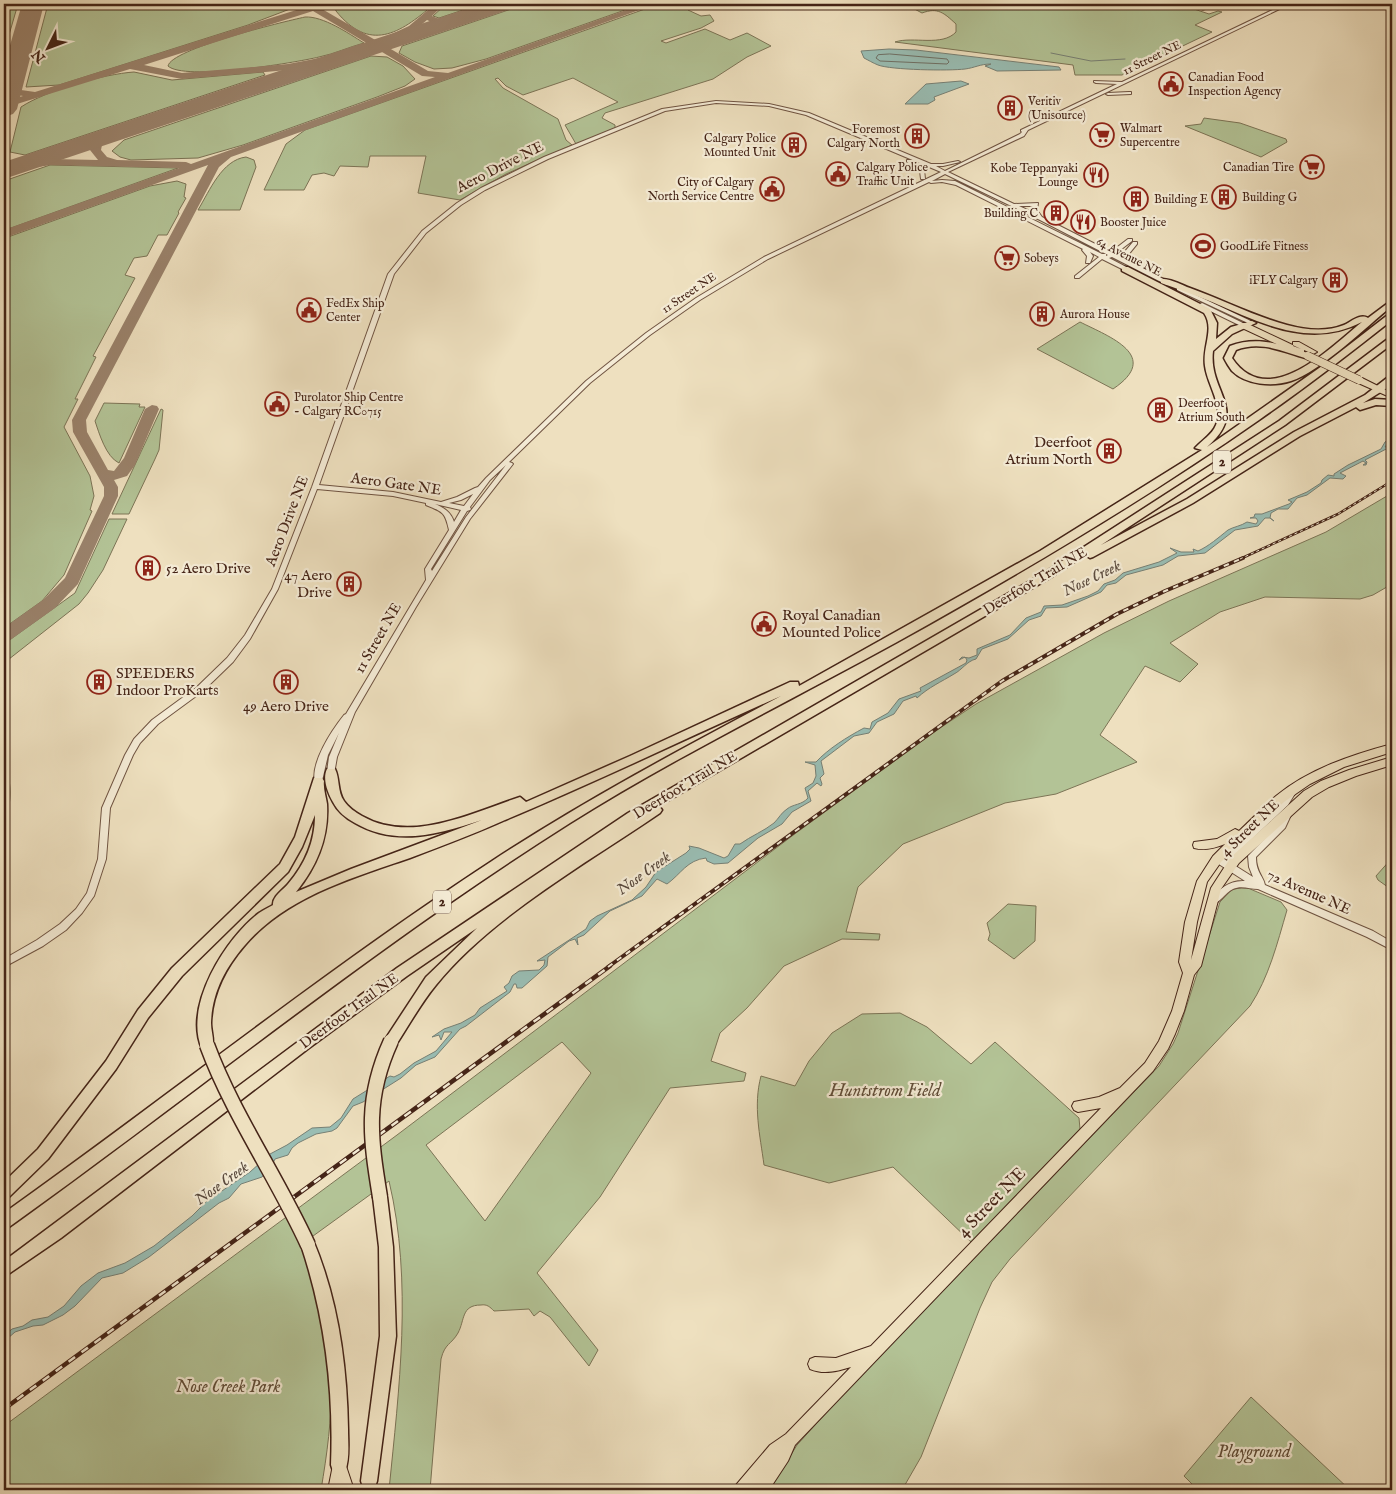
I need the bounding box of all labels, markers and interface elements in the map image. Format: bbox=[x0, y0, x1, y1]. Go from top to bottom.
north arrow bbox=[22, 22, 72, 72]
street label: 11 Street NE bbox=[1121, 38, 1183, 78]
text: N bbox=[28, 46, 50, 67]
place label: Canadian Food Inspection Agency bbox=[1188, 70, 1281, 100]
public building icon: Canadian Food Inspection Agency bbox=[1158, 71, 1184, 97]
place label: Veritiv (Unisource) bbox=[1027, 94, 1086, 123]
building icon: Veritiv (Unisource) bbox=[997, 95, 1023, 121]
place label: Walmart Supercentre bbox=[1120, 121, 1180, 151]
place label: Foremost Calgary North bbox=[827, 122, 901, 151]
supermarket icon: Walmart Supercentre bbox=[1089, 122, 1115, 148]
building icon: Foremost Calgary North bbox=[904, 123, 930, 149]
place label: Calgary Police Mounted Unit bbox=[704, 131, 776, 160]
building icon: Calgary Police Mounted Unit bbox=[781, 132, 807, 158]
street label: Aero Drive NE bbox=[452, 137, 547, 198]
supermarket icon: Canadian Tire bbox=[1299, 154, 1325, 180]
place label: Calgary Police Traffic Unit bbox=[856, 160, 928, 189]
place label: Canadian Tire bbox=[1223, 160, 1294, 175]
public building icon: Calgary Police Traffic Unit bbox=[825, 161, 851, 187]
place label: Kobe Teppanyaki Lounge bbox=[990, 161, 1078, 190]
restaurant icon: Kobe Teppanyaki Lounge bbox=[1083, 162, 1109, 188]
place label: City of Calgary North Service Centre bbox=[648, 175, 754, 204]
public building icon: City of Calgary North Service Centre bbox=[759, 176, 785, 202]
building icon: Building G bbox=[1211, 184, 1237, 210]
building icon: Building E bbox=[1123, 186, 1149, 212]
place label: Building G bbox=[1242, 190, 1298, 205]
place label: Building E bbox=[1154, 192, 1208, 207]
building icon: Building C bbox=[1043, 200, 1069, 226]
place label: Building C bbox=[984, 206, 1038, 221]
restaurant icon: Booster Juice bbox=[1070, 209, 1096, 235]
place label: Booster Juice bbox=[1100, 215, 1167, 231]
sports icon: GoodLife Fitness bbox=[1190, 233, 1216, 259]
street label: 64 Avenue NE bbox=[1094, 234, 1164, 280]
place label: GoodLife Fitness bbox=[1220, 239, 1308, 254]
supermarket icon: Sobeys bbox=[994, 245, 1020, 271]
place label: Sobeys bbox=[1024, 251, 1059, 266]
building icon: iFLY Calgary bbox=[1322, 267, 1348, 293]
street label: 11 Street NE bbox=[659, 269, 719, 317]
place label: iFLY Calgary bbox=[1249, 273, 1318, 288]
place label: FedEx Ship Center bbox=[326, 296, 385, 325]
public building icon: FedEx Ship Center bbox=[296, 297, 322, 323]
building icon: Aurora House bbox=[1029, 301, 1055, 327]
place label: Aurora House bbox=[1059, 307, 1130, 322]
place label: Purolator Ship Centre - Calgary RC0715 bbox=[294, 390, 404, 419]
public building icon: Purolator Ship Centre - Calgary RC0715 bbox=[264, 391, 290, 417]
place label: Deerfoot Atrium South bbox=[1177, 396, 1246, 425]
building icon: Deerfoot Atrium South bbox=[1147, 397, 1173, 423]
place label: Deerfoot Atrium North bbox=[1004, 433, 1092, 469]
building icon: Deerfoot Atrium North bbox=[1096, 438, 1122, 464]
road number: 2 bbox=[1213, 451, 1231, 474]
street label: Aero Gate NE bbox=[349, 468, 442, 500]
street label: Aero Drive NE bbox=[261, 473, 313, 570]
street label: Deerfoot Trail NE bbox=[980, 543, 1090, 619]
building icon: 52 Aero Drive bbox=[135, 555, 161, 581]
water label: Nose Creek bbox=[1060, 556, 1125, 602]
place label: 52 Aero Drive bbox=[166, 559, 251, 578]
place label: 47 Aero Drive bbox=[284, 566, 332, 602]
building icon: 47 Aero Drive bbox=[336, 571, 362, 597]
street label: 11 Street NE bbox=[350, 599, 406, 677]
place label: Royal Canadian Mounted Police bbox=[782, 606, 881, 642]
public building icon: Royal Canadian Mounted Police bbox=[751, 611, 777, 637]
place label: SPEEDERS Indoor ProKarts bbox=[116, 664, 219, 700]
building icon: SPEEDERS Indoor ProKarts bbox=[86, 669, 112, 695]
building icon: 49 Aero Drive bbox=[273, 669, 299, 695]
place label: 49 Aero Drive bbox=[243, 697, 329, 716]
street label: Deerfoot Trail NE bbox=[630, 747, 740, 823]
street label: 4 Street NE bbox=[1217, 795, 1283, 861]
water label: Nose Creek bbox=[613, 847, 675, 900]
street label: 72 Avenue NE bbox=[1264, 865, 1354, 919]
road number: 2 bbox=[433, 890, 451, 914]
street label: Deerfoot Trail NE bbox=[296, 969, 402, 1053]
park label: Huntstrom Field bbox=[828, 1080, 942, 1103]
water label: Nose Creek bbox=[191, 1157, 253, 1210]
street label: 4 Street NE bbox=[953, 1163, 1031, 1243]
park label: Nose Creek Park bbox=[176, 1376, 280, 1399]
park label: Playground bbox=[1217, 1441, 1292, 1464]

